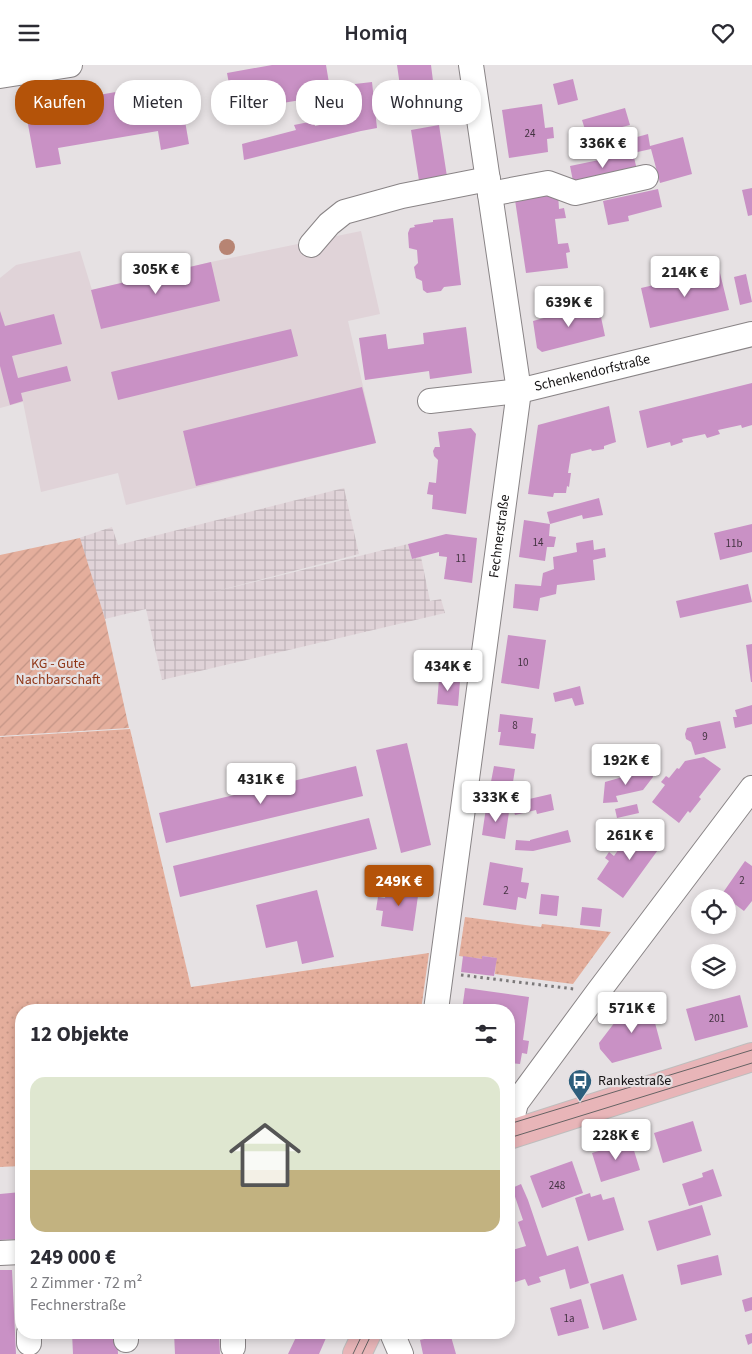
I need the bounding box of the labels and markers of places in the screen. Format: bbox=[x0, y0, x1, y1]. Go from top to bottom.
pin: 336K € bbox=[562, 127, 644, 169]
pin: 305K € bbox=[115, 253, 197, 295]
pin: 214K € bbox=[644, 255, 726, 298]
pin: 639K € bbox=[528, 285, 610, 328]
pin: 434K € bbox=[407, 649, 489, 692]
pin: 192K € bbox=[585, 743, 667, 786]
pin: 431K € bbox=[220, 763, 302, 805]
pin: 333K € bbox=[455, 781, 537, 823]
pin: 261K € bbox=[589, 819, 671, 861]
pin: 249K € bbox=[358, 865, 440, 907]
pin: 571K € bbox=[591, 991, 673, 1034]
bus stop icon: Rankestraße bbox=[567, 1068, 593, 1102]
place label: Rankestraße bbox=[598, 1071, 671, 1091]
pin: 228K € bbox=[575, 1119, 657, 1161]

